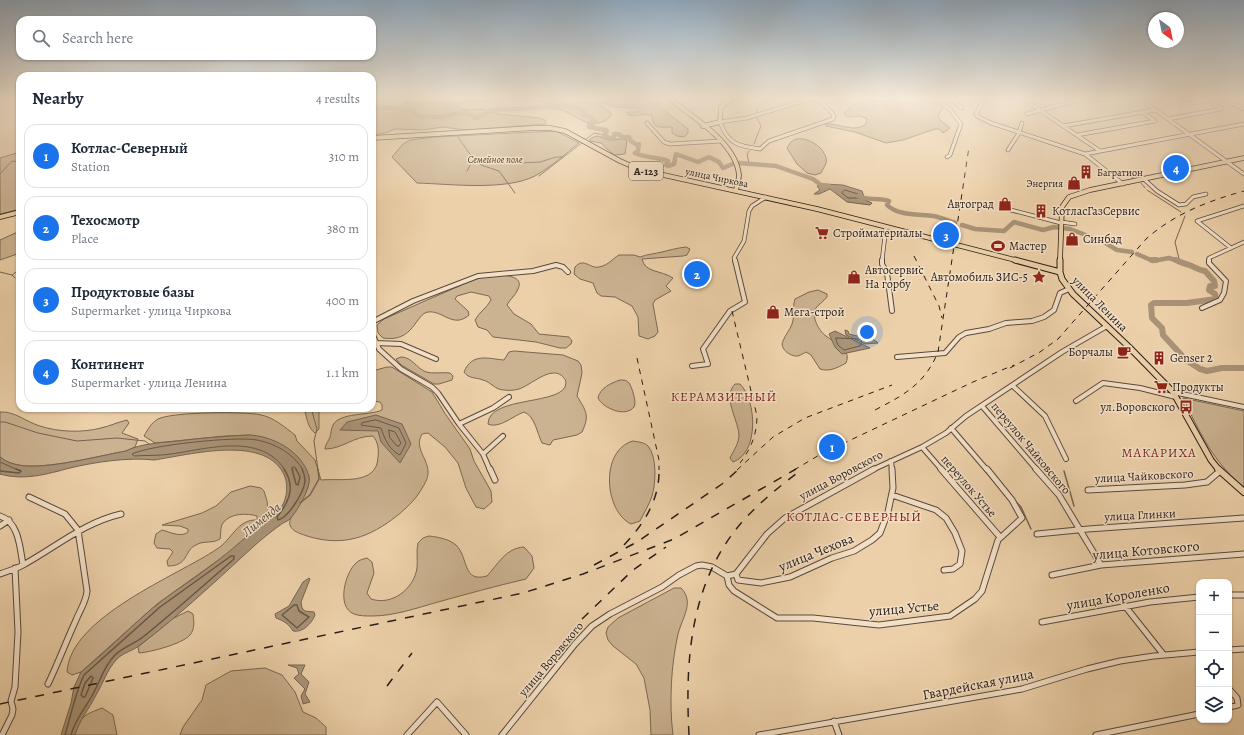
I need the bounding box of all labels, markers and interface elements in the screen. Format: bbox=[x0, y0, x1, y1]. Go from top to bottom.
north arrow bbox=[1148, 12, 1184, 48]
search box bbox=[16, 16, 376, 60]
icon: search bbox=[30, 27, 52, 49]
text: Search here bbox=[62, 28, 133, 48]
text: Nearby bbox=[32, 87, 83, 110]
text: 4 results bbox=[316, 90, 360, 107]
text: Котлас-Северный bbox=[71, 138, 188, 158]
text: 1 bbox=[44, 148, 48, 165]
text: 310 m bbox=[329, 148, 359, 165]
park label: Семейное поле bbox=[467, 153, 523, 166]
pin: 4 bbox=[1163, 153, 1189, 183]
text: Station bbox=[71, 158, 110, 175]
road number: А-123 bbox=[629, 162, 663, 180]
street label: улица Чиркова bbox=[683, 164, 750, 192]
building icon: Багратион bbox=[1078, 164, 1094, 180]
place label: Багратион bbox=[1097, 166, 1143, 180]
shop icon: Энергия bbox=[1066, 175, 1082, 191]
place label: Энергия bbox=[1026, 177, 1063, 191]
place label: Автоград bbox=[946, 196, 994, 212]
shop icon: Автоград bbox=[997, 196, 1013, 212]
building icon: КотласГазСервис bbox=[1033, 203, 1049, 219]
place label: КотласГазСервис bbox=[1052, 203, 1140, 219]
text: Техосмотр bbox=[71, 210, 140, 230]
text: 2 bbox=[43, 220, 49, 237]
text: 380 m bbox=[327, 220, 359, 237]
pin: 3 bbox=[933, 220, 959, 250]
supermarket icon: Стройматериалы bbox=[814, 225, 830, 241]
place label: Стройматериалы bbox=[833, 225, 922, 241]
text: Place bbox=[71, 230, 99, 247]
shop icon: Синбад bbox=[1064, 231, 1080, 247]
place label: Синбад bbox=[1083, 231, 1122, 247]
sports icon: Мастер bbox=[990, 238, 1006, 254]
place label: Мастер bbox=[1009, 238, 1047, 254]
pin: 2 bbox=[684, 259, 710, 289]
place label: Автосервис На горбу bbox=[864, 262, 924, 292]
shop icon: Автосервис На горбу bbox=[846, 269, 862, 285]
place label: Автомобиль ЗИС-5 bbox=[930, 269, 1028, 285]
place icon: Автомобиль ЗИС-5 bbox=[1031, 269, 1047, 285]
street label: улица Ленина bbox=[1068, 272, 1132, 336]
text: Продуктовые базы bbox=[71, 282, 194, 302]
text: 3 bbox=[43, 292, 49, 309]
text: 400 m bbox=[326, 292, 359, 309]
text: Supermarket · улица Чиркова bbox=[71, 302, 232, 319]
shop icon: Мега-строй bbox=[765, 304, 781, 320]
place label: Мега-строй bbox=[784, 304, 844, 320]
your location bbox=[857, 322, 877, 342]
place label: Борчалы bbox=[1068, 344, 1113, 360]
cafe icon: Борчалы bbox=[1116, 344, 1132, 360]
building icon: Genser 2 bbox=[1151, 350, 1167, 366]
place label: Genser 2 bbox=[1170, 350, 1213, 366]
text: Континент bbox=[71, 354, 144, 374]
text: 4 bbox=[43, 364, 49, 381]
text: 1.1 km bbox=[326, 364, 359, 381]
text: Supermarket · улица Ленина bbox=[71, 374, 227, 391]
supermarket icon: Продукты bbox=[1153, 379, 1169, 395]
place label: Продукты bbox=[1172, 379, 1224, 395]
district label: КЕРАМЗИТНЫЙ bbox=[671, 388, 777, 405]
street label: переулок Чайковского bbox=[988, 399, 1074, 497]
place label: ул.Воровского bbox=[1099, 399, 1175, 415]
bus stop icon: ул.Воровского bbox=[1178, 399, 1194, 415]
pin: 1 bbox=[819, 432, 845, 462]
district label: МАКАРИХА bbox=[1121, 444, 1197, 461]
street label: улица Воровского bbox=[796, 446, 886, 504]
street label: переулок Устье bbox=[938, 452, 1000, 520]
street label: улица Чайковского bbox=[1093, 465, 1194, 487]
water label: Лименда bbox=[238, 499, 284, 541]
street label: улица Глинки bbox=[1103, 505, 1176, 525]
district label: КОТЛАС-СЕВЕРНЫЙ bbox=[786, 508, 922, 525]
street label: улица Чехова bbox=[775, 529, 857, 577]
street label: улица Котовского bbox=[1091, 536, 1200, 565]
street label: улица Короленко bbox=[1064, 578, 1171, 615]
map controls bbox=[1196, 579, 1232, 723]
button: + bbox=[1196, 579, 1232, 615]
street label: улица Устье bbox=[867, 596, 940, 621]
button: − bbox=[1196, 615, 1232, 651]
street label: улица Воровского bbox=[514, 618, 587, 700]
button: locate bbox=[1196, 651, 1232, 687]
street label: Гвардейская улица bbox=[921, 664, 1036, 705]
button: layers bbox=[1196, 687, 1232, 723]

